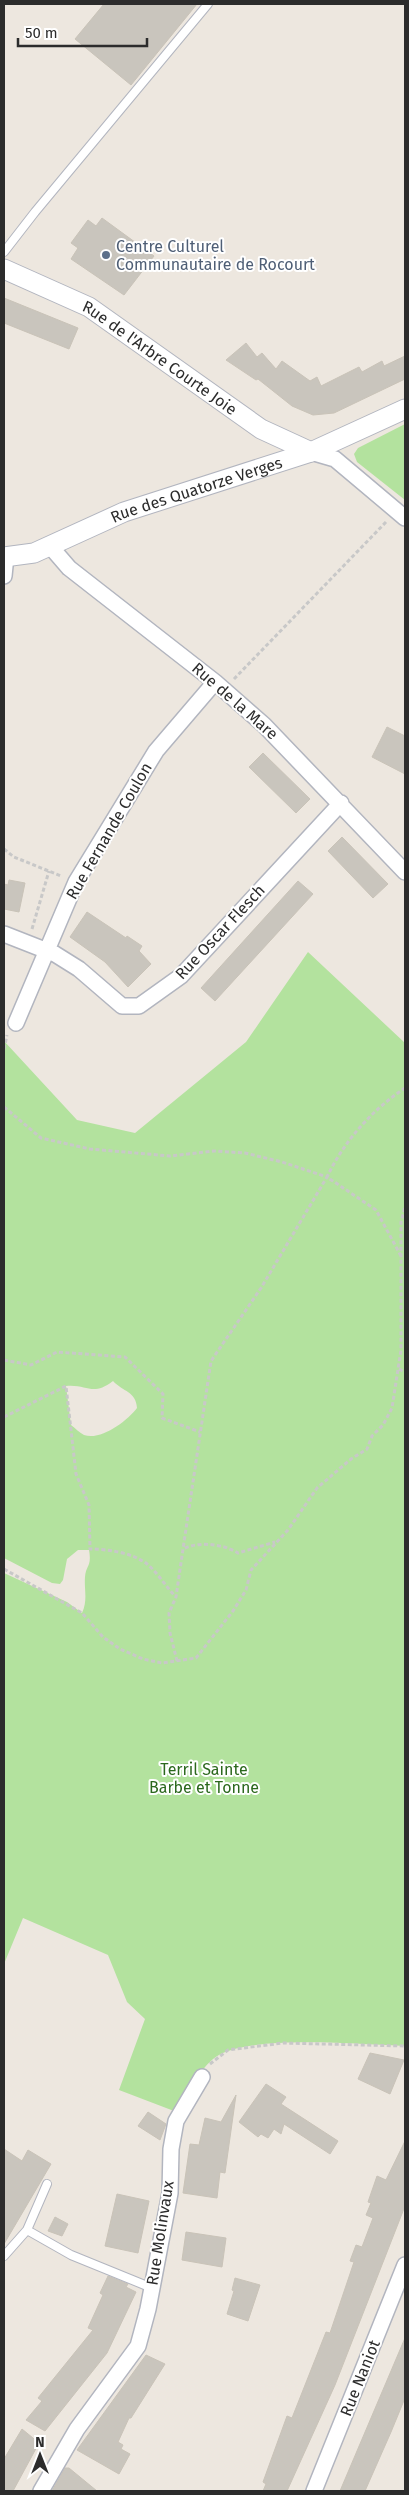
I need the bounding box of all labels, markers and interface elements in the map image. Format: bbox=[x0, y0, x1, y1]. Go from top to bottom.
scale bar bbox=[18, 15, 146, 47]
text: 50 m bbox=[25, 24, 58, 42]
place label: Centre Culturel Communautaire de Rocourt bbox=[116, 237, 315, 274]
marker: Centre Culturel Communautaire de Rocourt bbox=[100, 249, 112, 261]
street label: Rue de l'Arbre Courte Joie bbox=[80, 296, 241, 419]
street label: Rue des Quatorze Verges bbox=[107, 452, 285, 526]
street label: Rue de la Mare bbox=[188, 659, 282, 743]
street label: Rue Fernande Coulon bbox=[62, 759, 156, 903]
street label: Rue Oscar Flesch bbox=[171, 881, 269, 983]
park label: Terril Sainte Barbe et Tonne bbox=[149, 1760, 259, 1797]
street label: Rue Molinvaux bbox=[142, 2179, 178, 2287]
street label: Rue Naniot bbox=[336, 2337, 384, 2419]
north arrow bbox=[15, 2430, 65, 2480]
text: N bbox=[35, 2434, 45, 2451]

